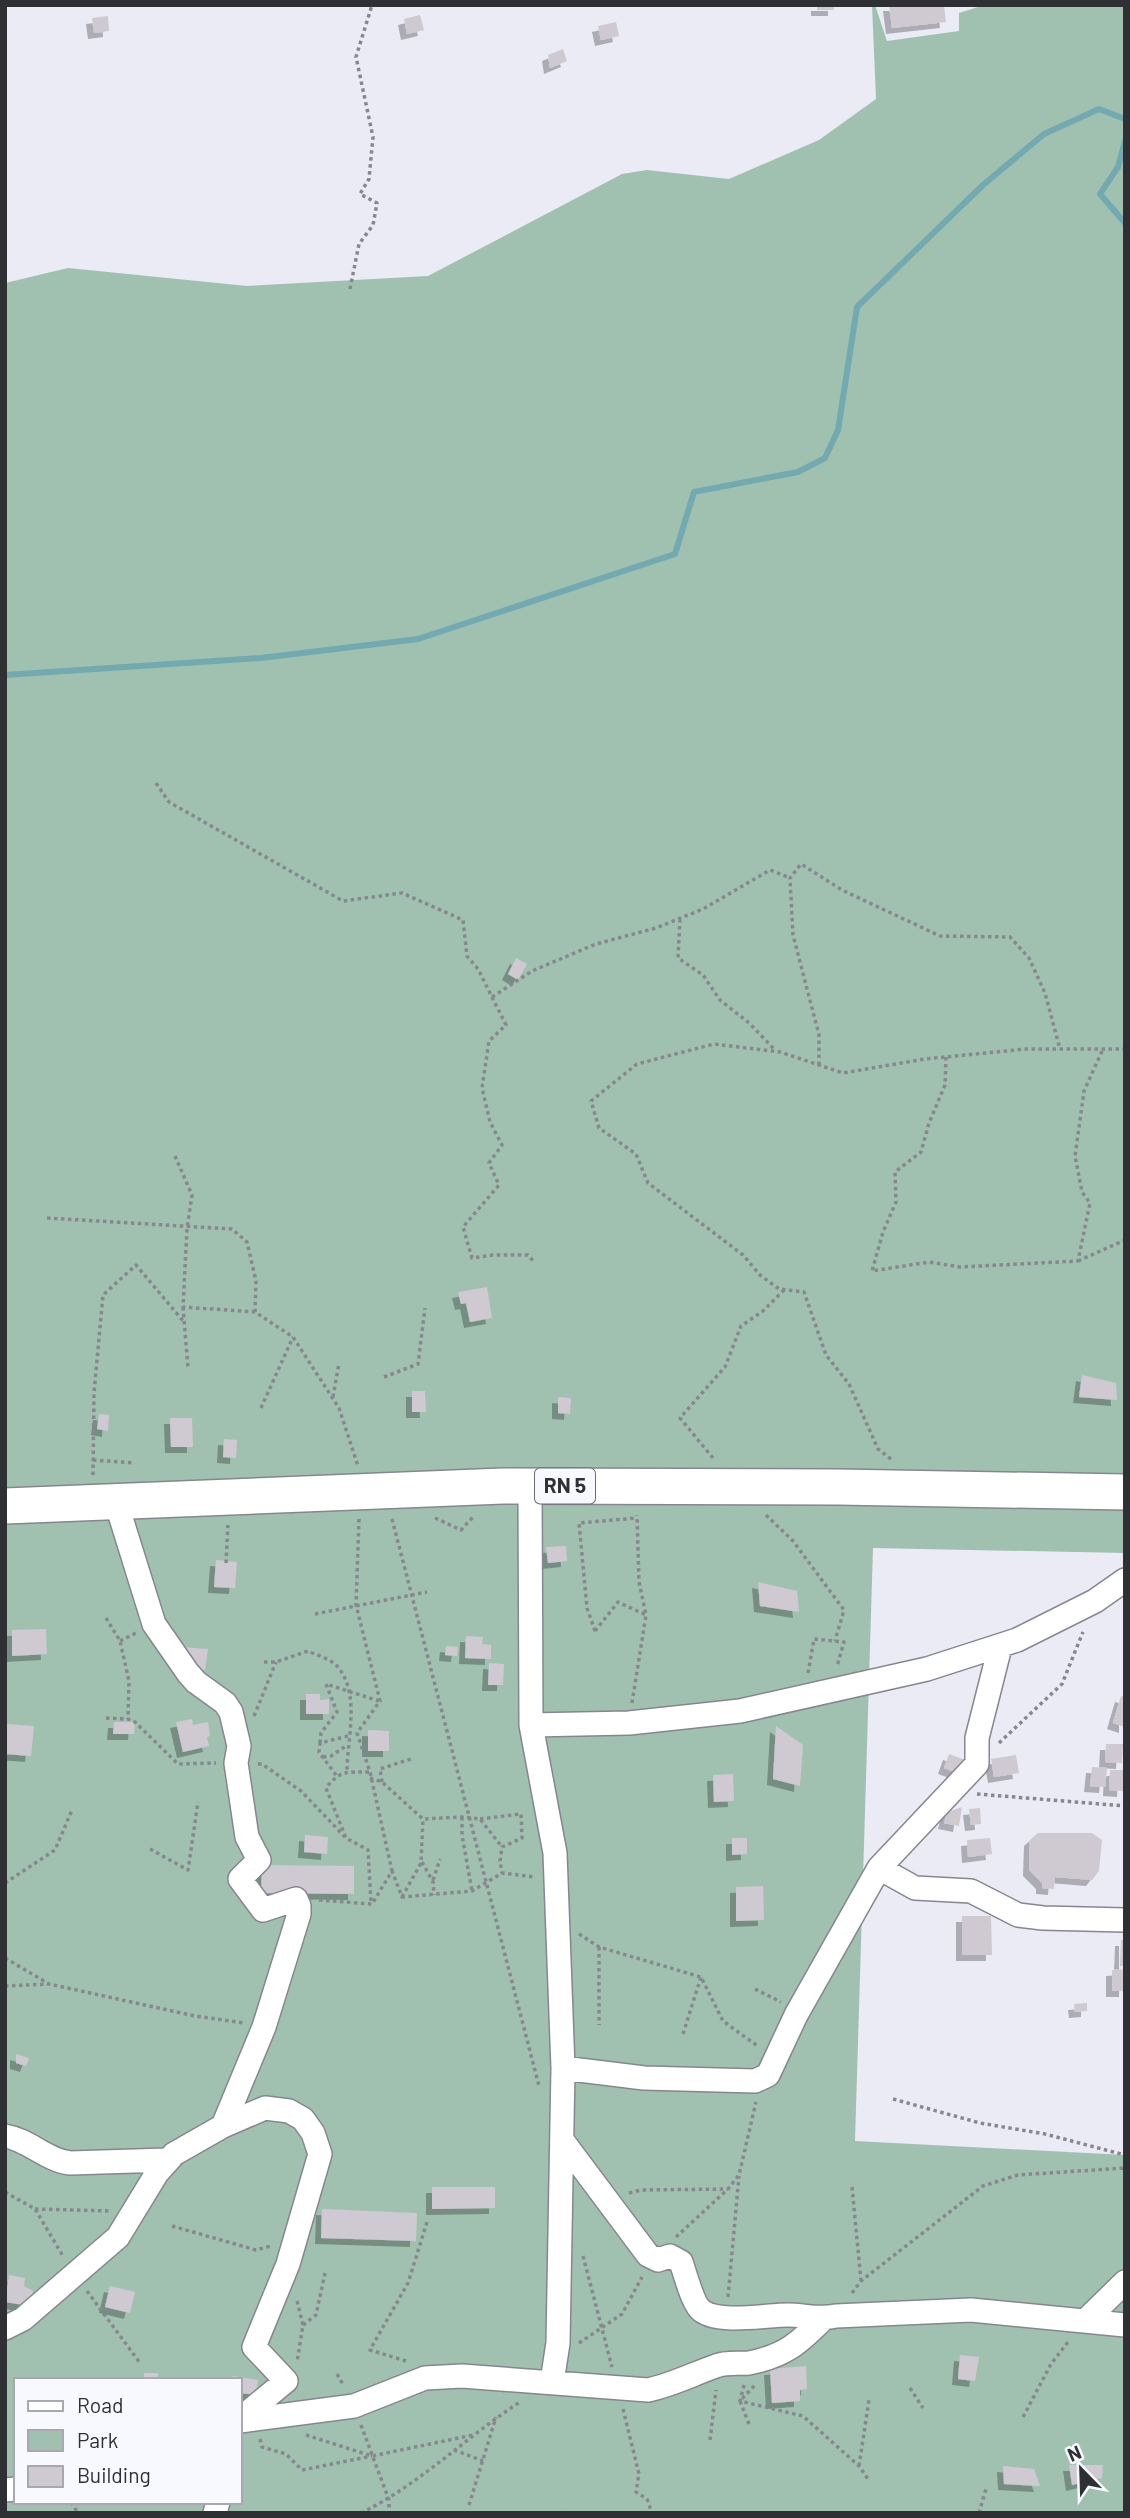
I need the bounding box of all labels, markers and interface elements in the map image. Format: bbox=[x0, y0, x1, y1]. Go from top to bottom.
road number: RN 5 bbox=[535, 1468, 595, 1504]
legend bbox=[14, 2378, 242, 2504]
text: Road bbox=[77, 2392, 123, 2417]
text: Park bbox=[77, 2427, 118, 2452]
north arrow bbox=[1046, 2434, 1116, 2504]
text: N bbox=[1064, 2440, 1084, 2466]
text: Building bbox=[77, 2462, 151, 2487]

